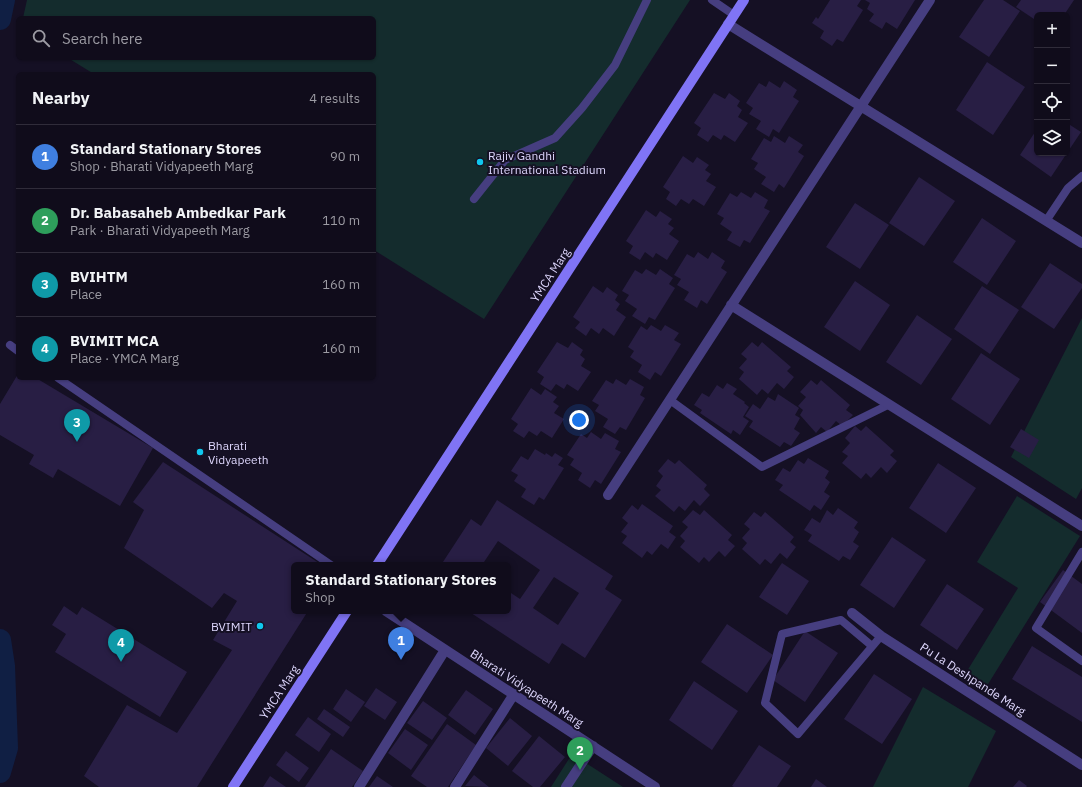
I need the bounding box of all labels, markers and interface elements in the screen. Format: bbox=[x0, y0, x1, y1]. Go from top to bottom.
map controls bbox=[1034, 12, 1070, 156]
button: + bbox=[1034, 12, 1070, 48]
search box bbox=[16, 16, 376, 60]
icon: search bbox=[30, 27, 52, 49]
text: Search here bbox=[62, 29, 142, 48]
button: − bbox=[1034, 48, 1070, 84]
button: locate bbox=[1034, 84, 1070, 120]
text: Nearby bbox=[32, 87, 90, 109]
text: 4 results bbox=[309, 90, 360, 107]
button: layers bbox=[1034, 120, 1070, 156]
text: Standard Stationary Stores bbox=[70, 139, 261, 158]
text: 1 bbox=[41, 148, 49, 165]
text: 90 m bbox=[330, 148, 360, 165]
place label: Rajiv Gandhi International Stadium bbox=[488, 148, 606, 177]
marker: Rajiv Gandhi International Stadium bbox=[475, 157, 485, 167]
text: Shop · Bharati Vidyapeeth Marg bbox=[70, 158, 253, 175]
text: Dr. Babasaheb Ambedkar Park bbox=[70, 203, 286, 222]
text: 2 bbox=[41, 212, 49, 229]
text: 110 m bbox=[322, 212, 360, 229]
text: Park · Bharati Vidyapeeth Marg bbox=[70, 222, 250, 239]
street label: YMCA Marg bbox=[527, 245, 573, 305]
text: BVIHTM bbox=[70, 267, 128, 286]
text: 3 bbox=[41, 276, 49, 293]
text: 160 m bbox=[322, 276, 360, 293]
text: Place bbox=[70, 286, 102, 303]
text: BVIMIT MCA bbox=[70, 331, 159, 350]
text: 4 bbox=[41, 340, 49, 357]
text: 160 m bbox=[322, 340, 360, 357]
text: Place · YMCA Marg bbox=[70, 350, 179, 367]
pin: 3 bbox=[64, 409, 90, 442]
your location bbox=[569, 410, 589, 430]
place label: Bharati Vidyapeeth bbox=[208, 438, 269, 467]
marker: Bharati Vidyapeeth bbox=[195, 447, 205, 457]
popup bbox=[291, 562, 511, 614]
text: Standard Stationary Stores bbox=[305, 570, 497, 589]
text: Shop bbox=[305, 589, 335, 606]
place label: BVIMIT bbox=[211, 619, 252, 634]
marker: BVIMIT bbox=[255, 621, 265, 631]
pin: 1 bbox=[388, 627, 414, 660]
pin: 4 bbox=[108, 629, 134, 662]
street label: Pu La Deshpande Marg bbox=[917, 639, 1029, 719]
street label: Bharati Vidyapeeth Marg bbox=[468, 646, 587, 731]
street label: YMCA Marg bbox=[256, 662, 302, 722]
pin: 2 bbox=[567, 737, 593, 770]

